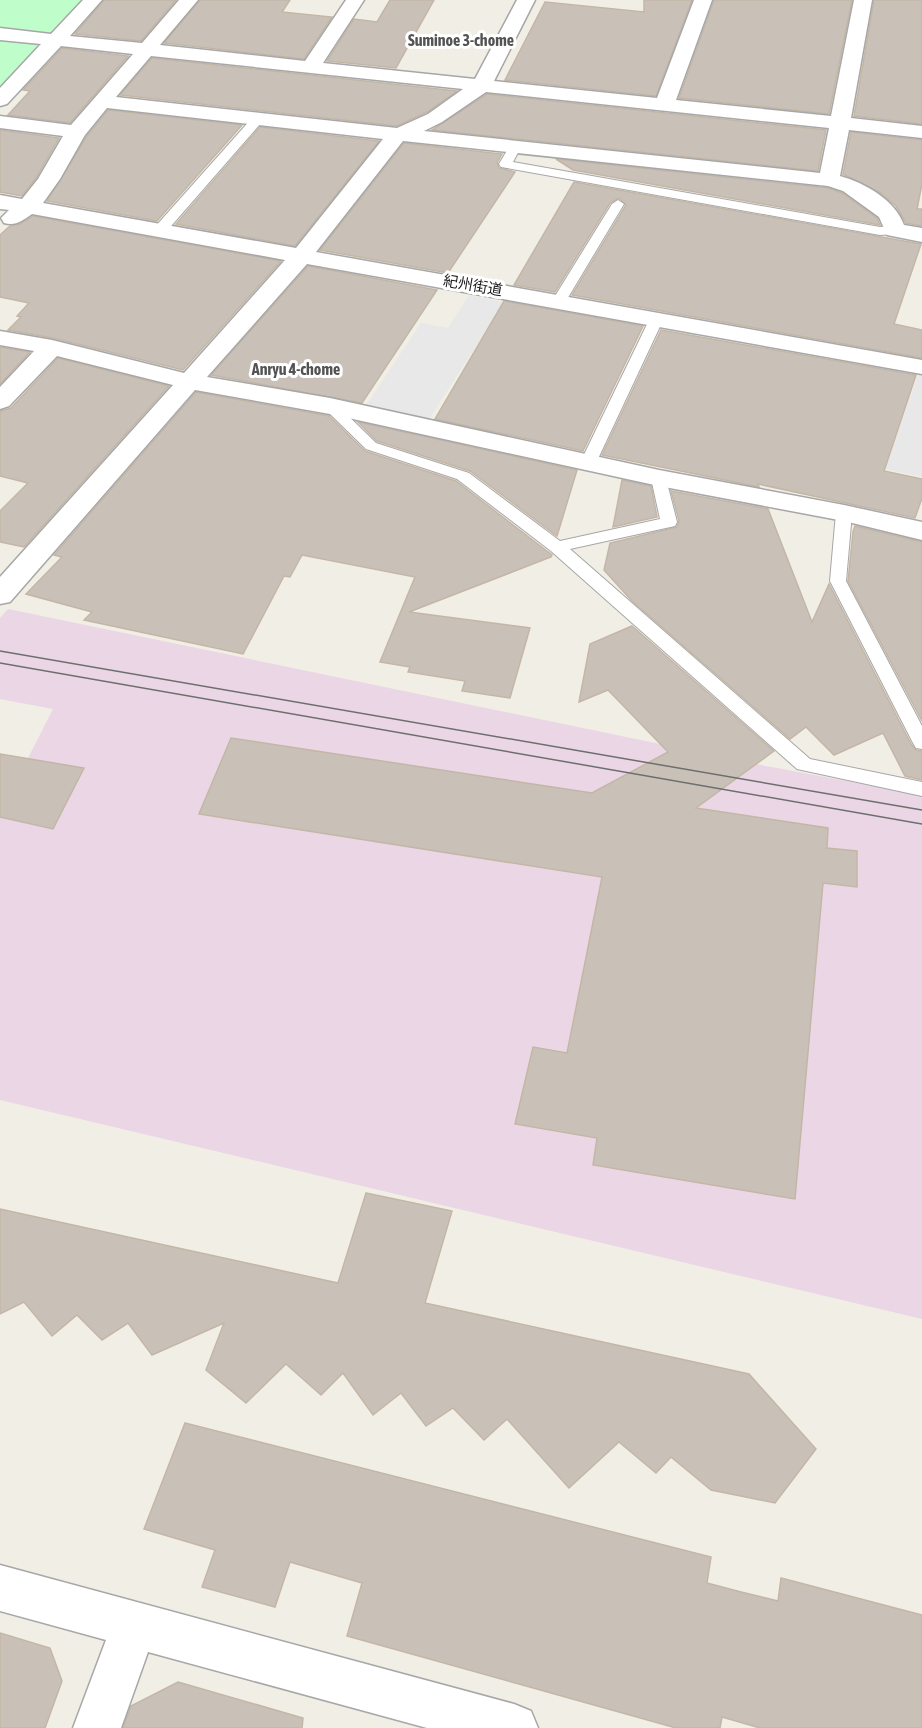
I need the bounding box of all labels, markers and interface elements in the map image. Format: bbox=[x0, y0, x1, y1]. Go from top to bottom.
district label: Suminoe 3-chome bbox=[408, 31, 514, 49]
street label: 紀州街道 bbox=[442, 271, 504, 299]
district label: Anryu 4-chome bbox=[251, 360, 340, 378]

